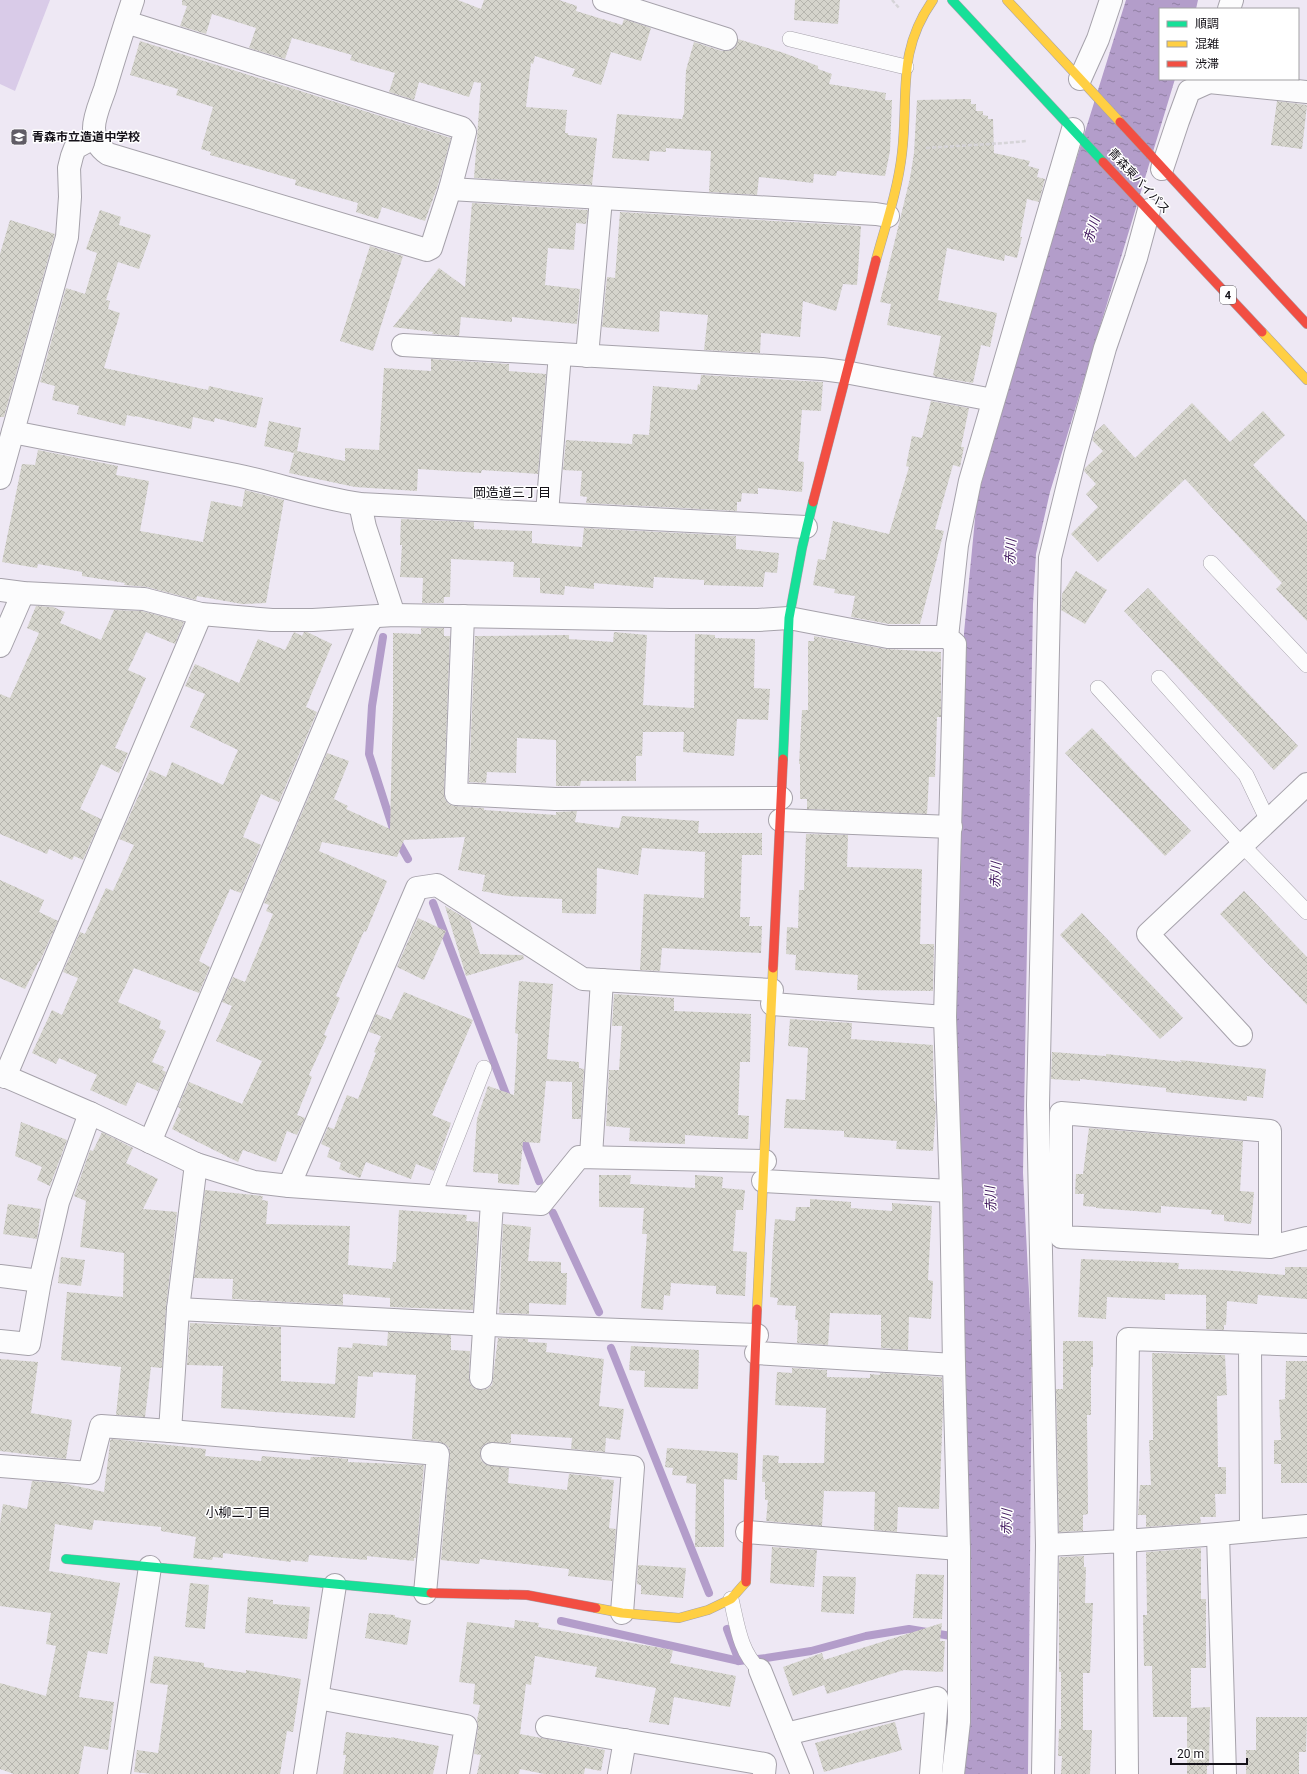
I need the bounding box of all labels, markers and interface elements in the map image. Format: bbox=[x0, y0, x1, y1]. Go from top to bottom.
legend bbox=[1159, 8, 1299, 80]
text: 順調 bbox=[1195, 17, 1219, 31]
text: 混雑 bbox=[1195, 37, 1219, 51]
text: 渋滞 bbox=[1195, 57, 1219, 71]
school or university icon: 青森市立造道中学校 bbox=[9, 127, 29, 147]
place label: 青森市立造道中学校 bbox=[32, 130, 140, 144]
street label: 青森東バイパス bbox=[1105, 146, 1173, 216]
water label: 赤川 bbox=[1081, 214, 1103, 245]
road number: 4 bbox=[1220, 286, 1236, 304]
district label: 岡造道三丁目 bbox=[473, 485, 551, 500]
water label: 赤川 bbox=[1002, 537, 1019, 565]
water label: 赤川 bbox=[987, 860, 1004, 888]
water label: 赤川 bbox=[982, 1184, 999, 1212]
district label: 小柳二丁目 bbox=[205, 1505, 271, 1520]
water label: 赤川 bbox=[999, 1507, 1015, 1535]
scale bar bbox=[1171, 1740, 1247, 1766]
text: 20 m bbox=[1177, 1747, 1204, 1761]

